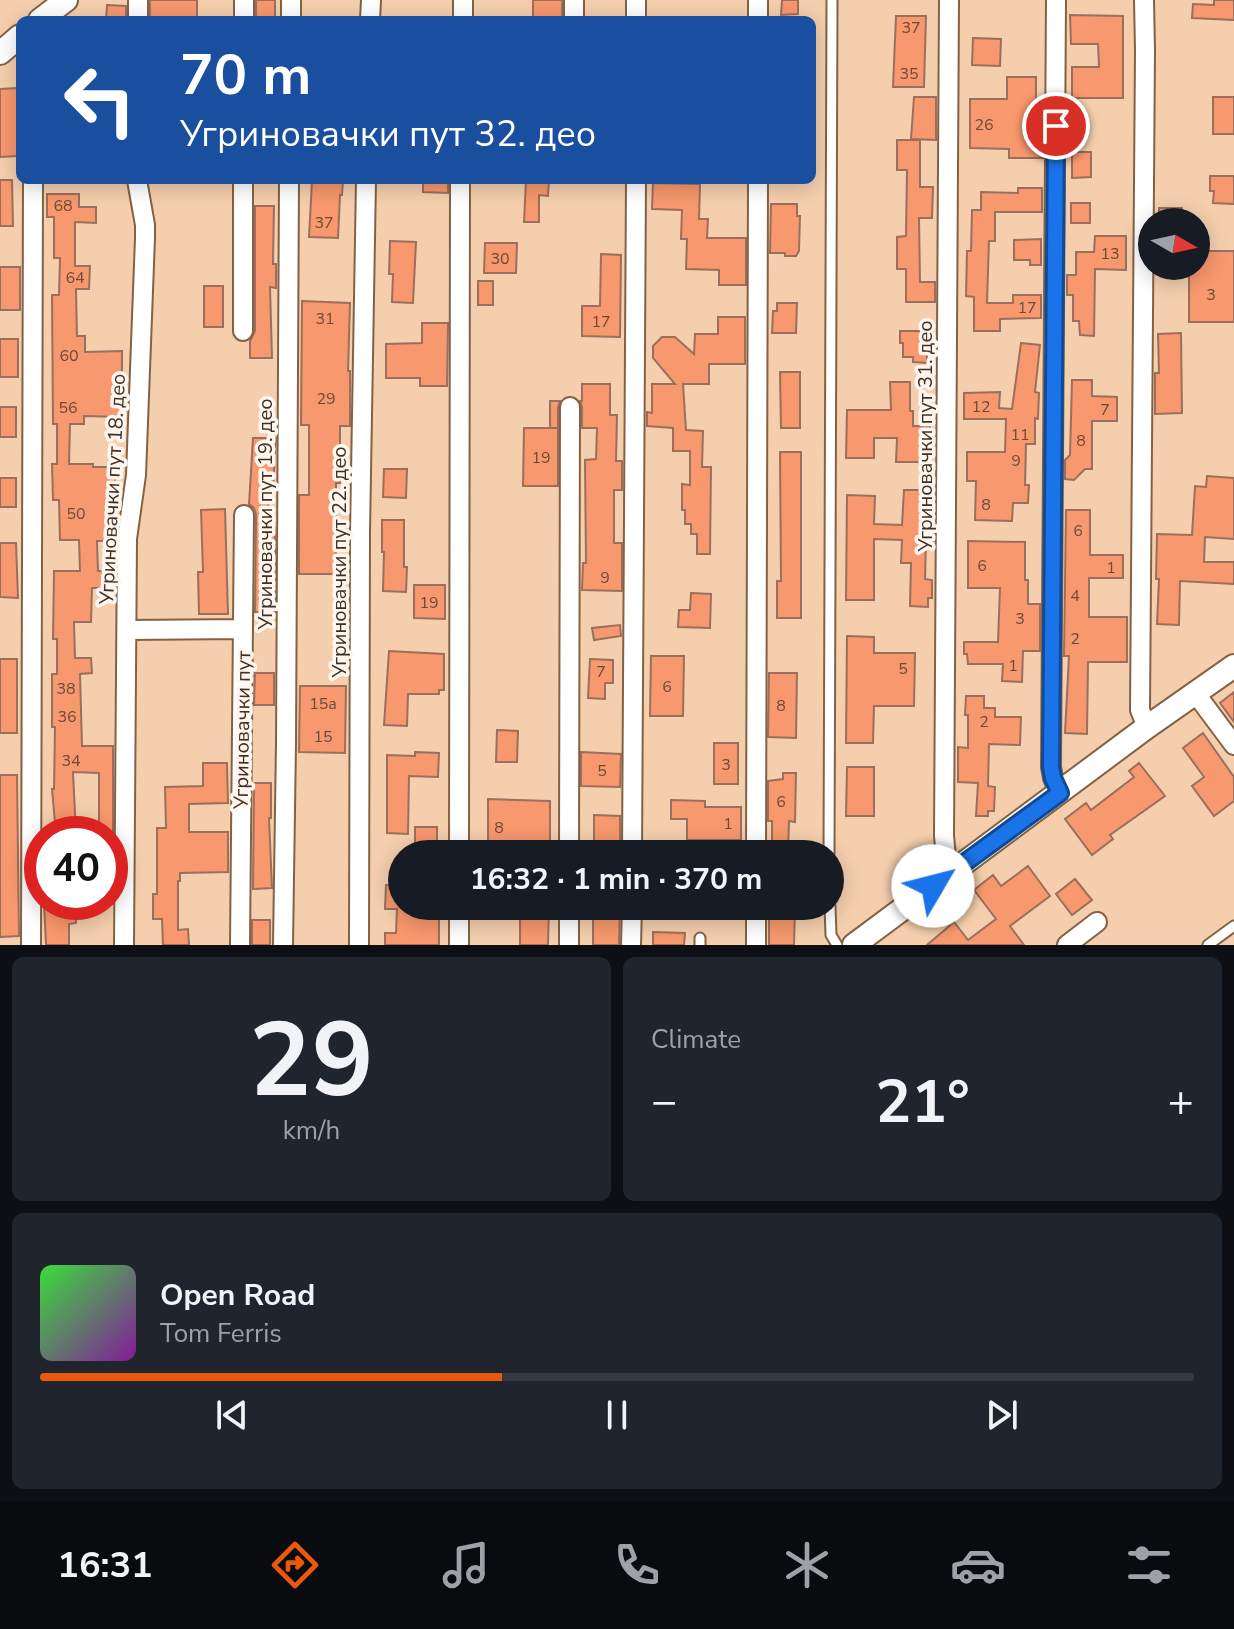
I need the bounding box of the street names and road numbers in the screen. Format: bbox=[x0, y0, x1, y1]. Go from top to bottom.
street label: Угриновачки пут 31. део bbox=[912, 320, 939, 553]
street label: Угриновачки пут 18. део bbox=[93, 373, 132, 606]
street label: Угриновачки пут 19. део bbox=[252, 398, 279, 631]
street label: Угриновачки пут 22. део bbox=[326, 446, 353, 679]
street label: Угриновачки пут bbox=[228, 650, 257, 810]

